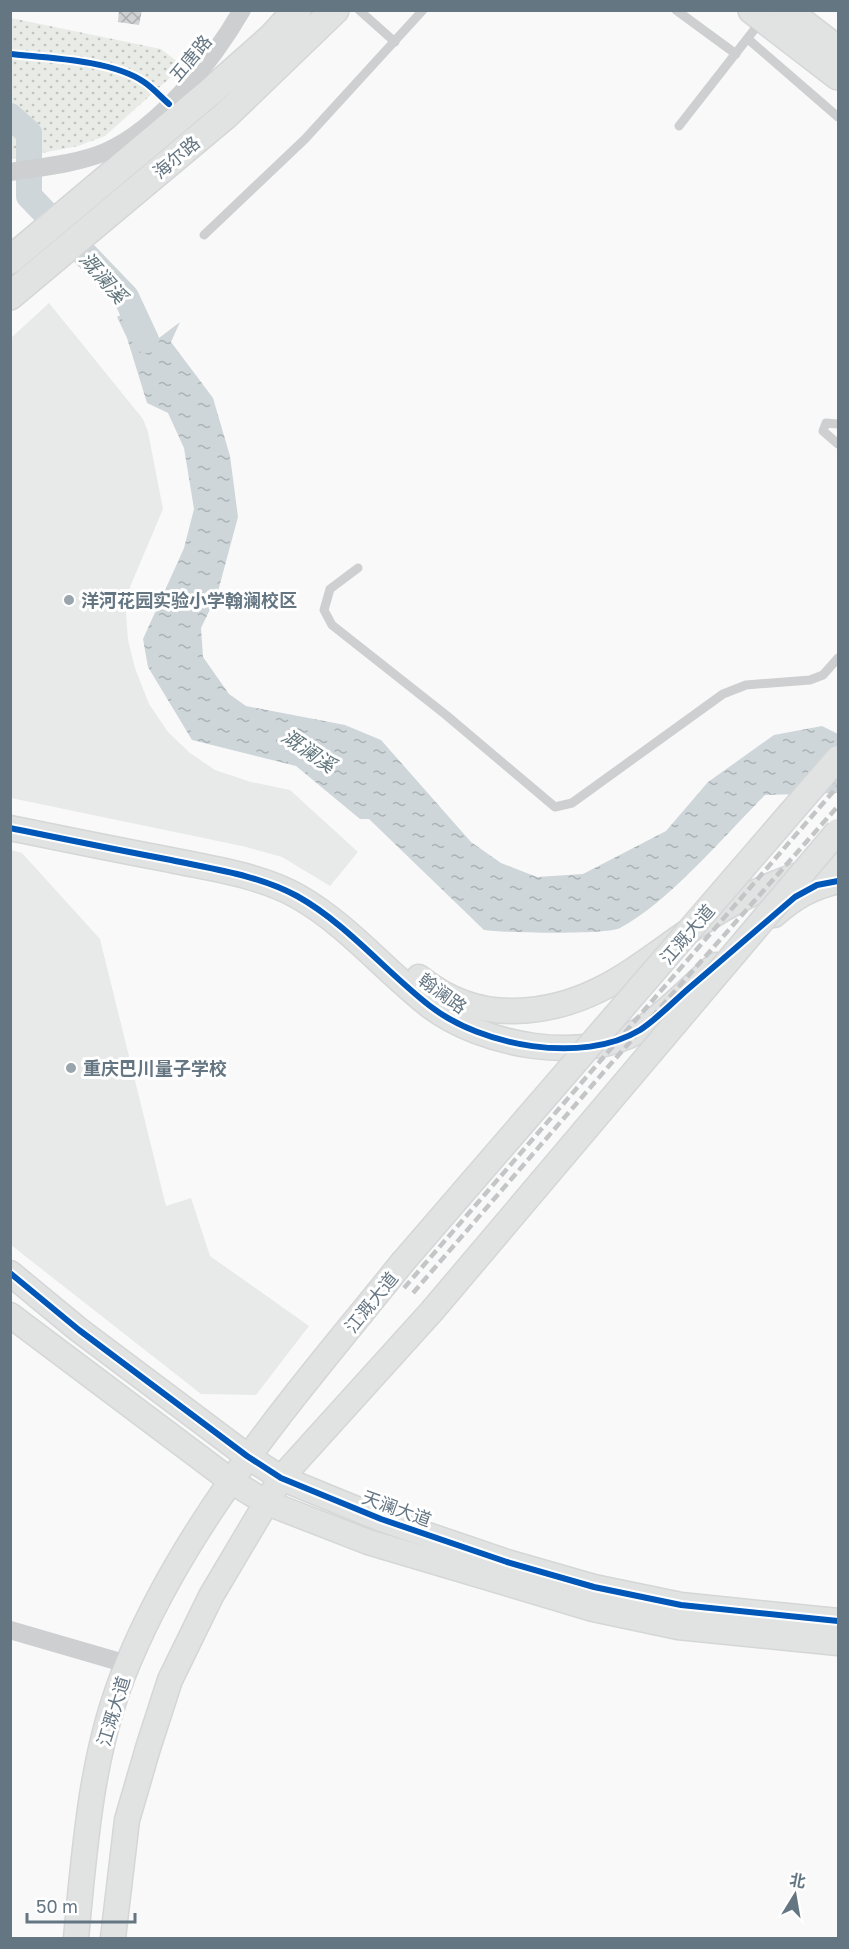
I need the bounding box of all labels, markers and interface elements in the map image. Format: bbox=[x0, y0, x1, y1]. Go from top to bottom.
street label: 五唐路 bbox=[164, 30, 216, 86]
street label: 海尔路 bbox=[148, 131, 204, 183]
water label: 溉澜溪 bbox=[75, 246, 134, 309]
place label: 洋河花园实验小学翰澜校区 bbox=[81, 589, 297, 611]
marker: 洋河花园实验小学翰澜校区 bbox=[62, 593, 76, 607]
water label: 溉澜溪 bbox=[277, 723, 342, 778]
street label: 江溉大道 bbox=[655, 900, 719, 968]
street label: 翰澜路 bbox=[415, 968, 471, 1018]
place label: 重庆巴川量子学校 bbox=[83, 1057, 227, 1079]
marker: 重庆巴川量子学校 bbox=[64, 1061, 78, 1075]
street label: 江溉大道 bbox=[340, 1267, 402, 1337]
street label: 天澜大道 bbox=[359, 1485, 435, 1531]
street label: 江溉大道 bbox=[92, 1673, 134, 1749]
north arrow bbox=[765, 1865, 825, 1925]
text: 北 bbox=[788, 1869, 808, 1892]
scale bar bbox=[27, 1886, 135, 1924]
text: 50 m bbox=[36, 1895, 78, 1917]

